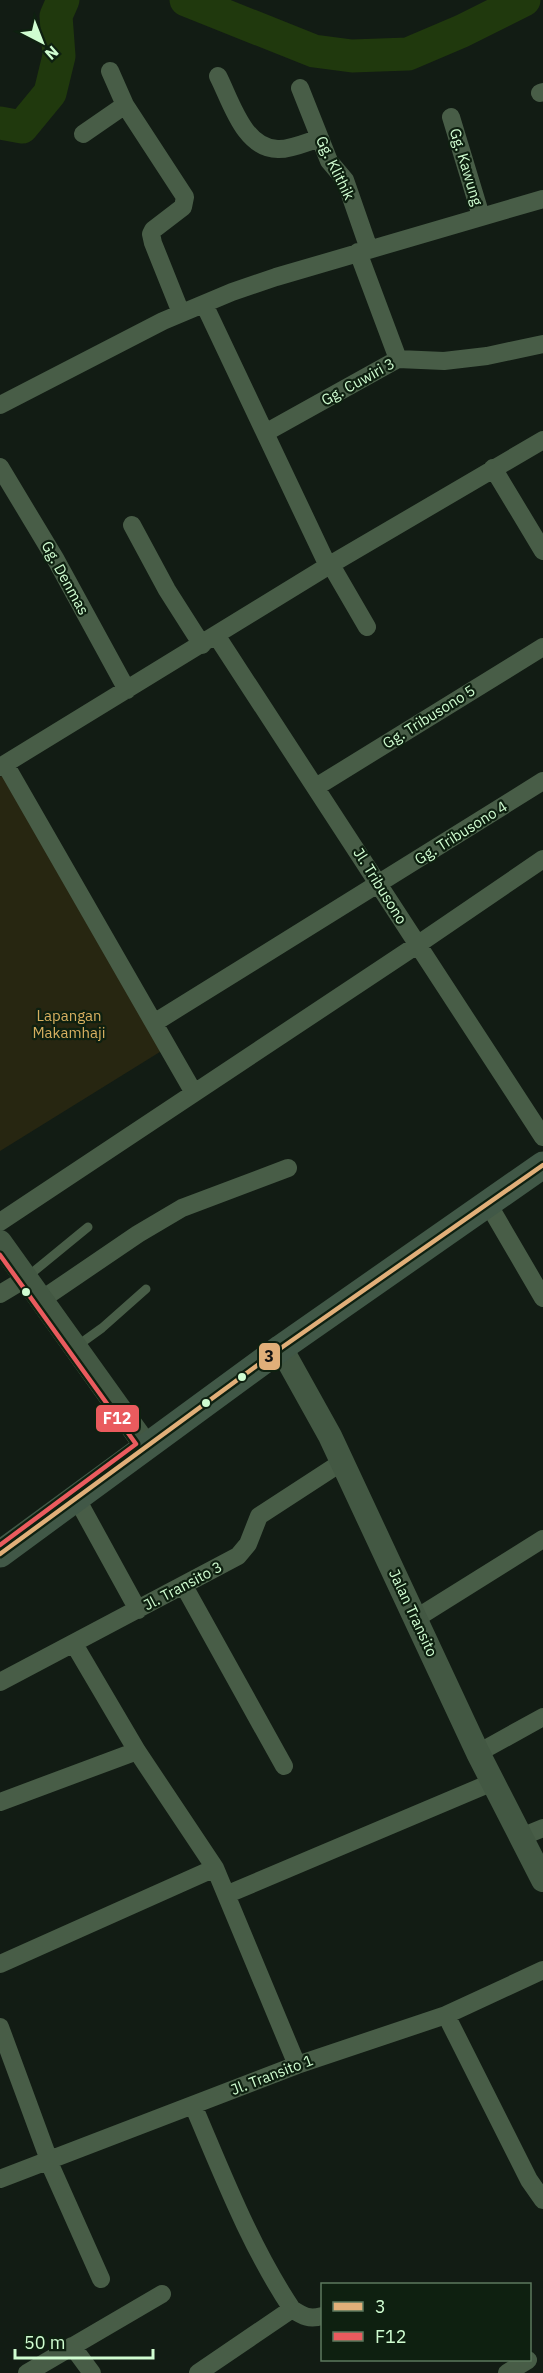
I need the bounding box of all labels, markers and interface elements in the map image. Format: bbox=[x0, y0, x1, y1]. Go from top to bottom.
north arrow bbox=[12, 12, 72, 72]
text: N bbox=[41, 42, 63, 64]
street label: Gg. Kawung bbox=[446, 126, 487, 208]
street label: Gg. Klithik bbox=[312, 133, 359, 203]
street label: Gg. Cuwiri 3 bbox=[318, 354, 398, 410]
street label: Gg. Denmas bbox=[37, 538, 93, 618]
street label: Gg. Tribusono 5 bbox=[379, 681, 479, 753]
street label: Gg. Tribusono 4 bbox=[411, 797, 511, 869]
street label: Jl. Tribusono bbox=[349, 844, 411, 927]
park label: Lapangan Makamhaji bbox=[32, 1006, 106, 1042]
unlabelled marker bbox=[20, 1286, 32, 1298]
line badge: 3 bbox=[258, 1342, 281, 1371]
text: 3 bbox=[264, 1346, 274, 1366]
unlabelled marker bbox=[236, 1371, 248, 1383]
unlabelled marker bbox=[200, 1397, 212, 1409]
line badge: F12 bbox=[95, 1404, 140, 1433]
text: F12 bbox=[103, 1408, 131, 1428]
street label: Jl. Transito 3 bbox=[140, 1557, 225, 1614]
street label: Jalan Transito bbox=[385, 1566, 442, 1660]
street label: Jl. Transito 1 bbox=[228, 2050, 316, 2099]
legend bbox=[321, 2283, 531, 2361]
text: 3 bbox=[375, 2295, 386, 2318]
scale bar bbox=[15, 2322, 153, 2360]
text: F12 bbox=[375, 2325, 407, 2348]
text: 50 m bbox=[24, 2331, 66, 2354]

